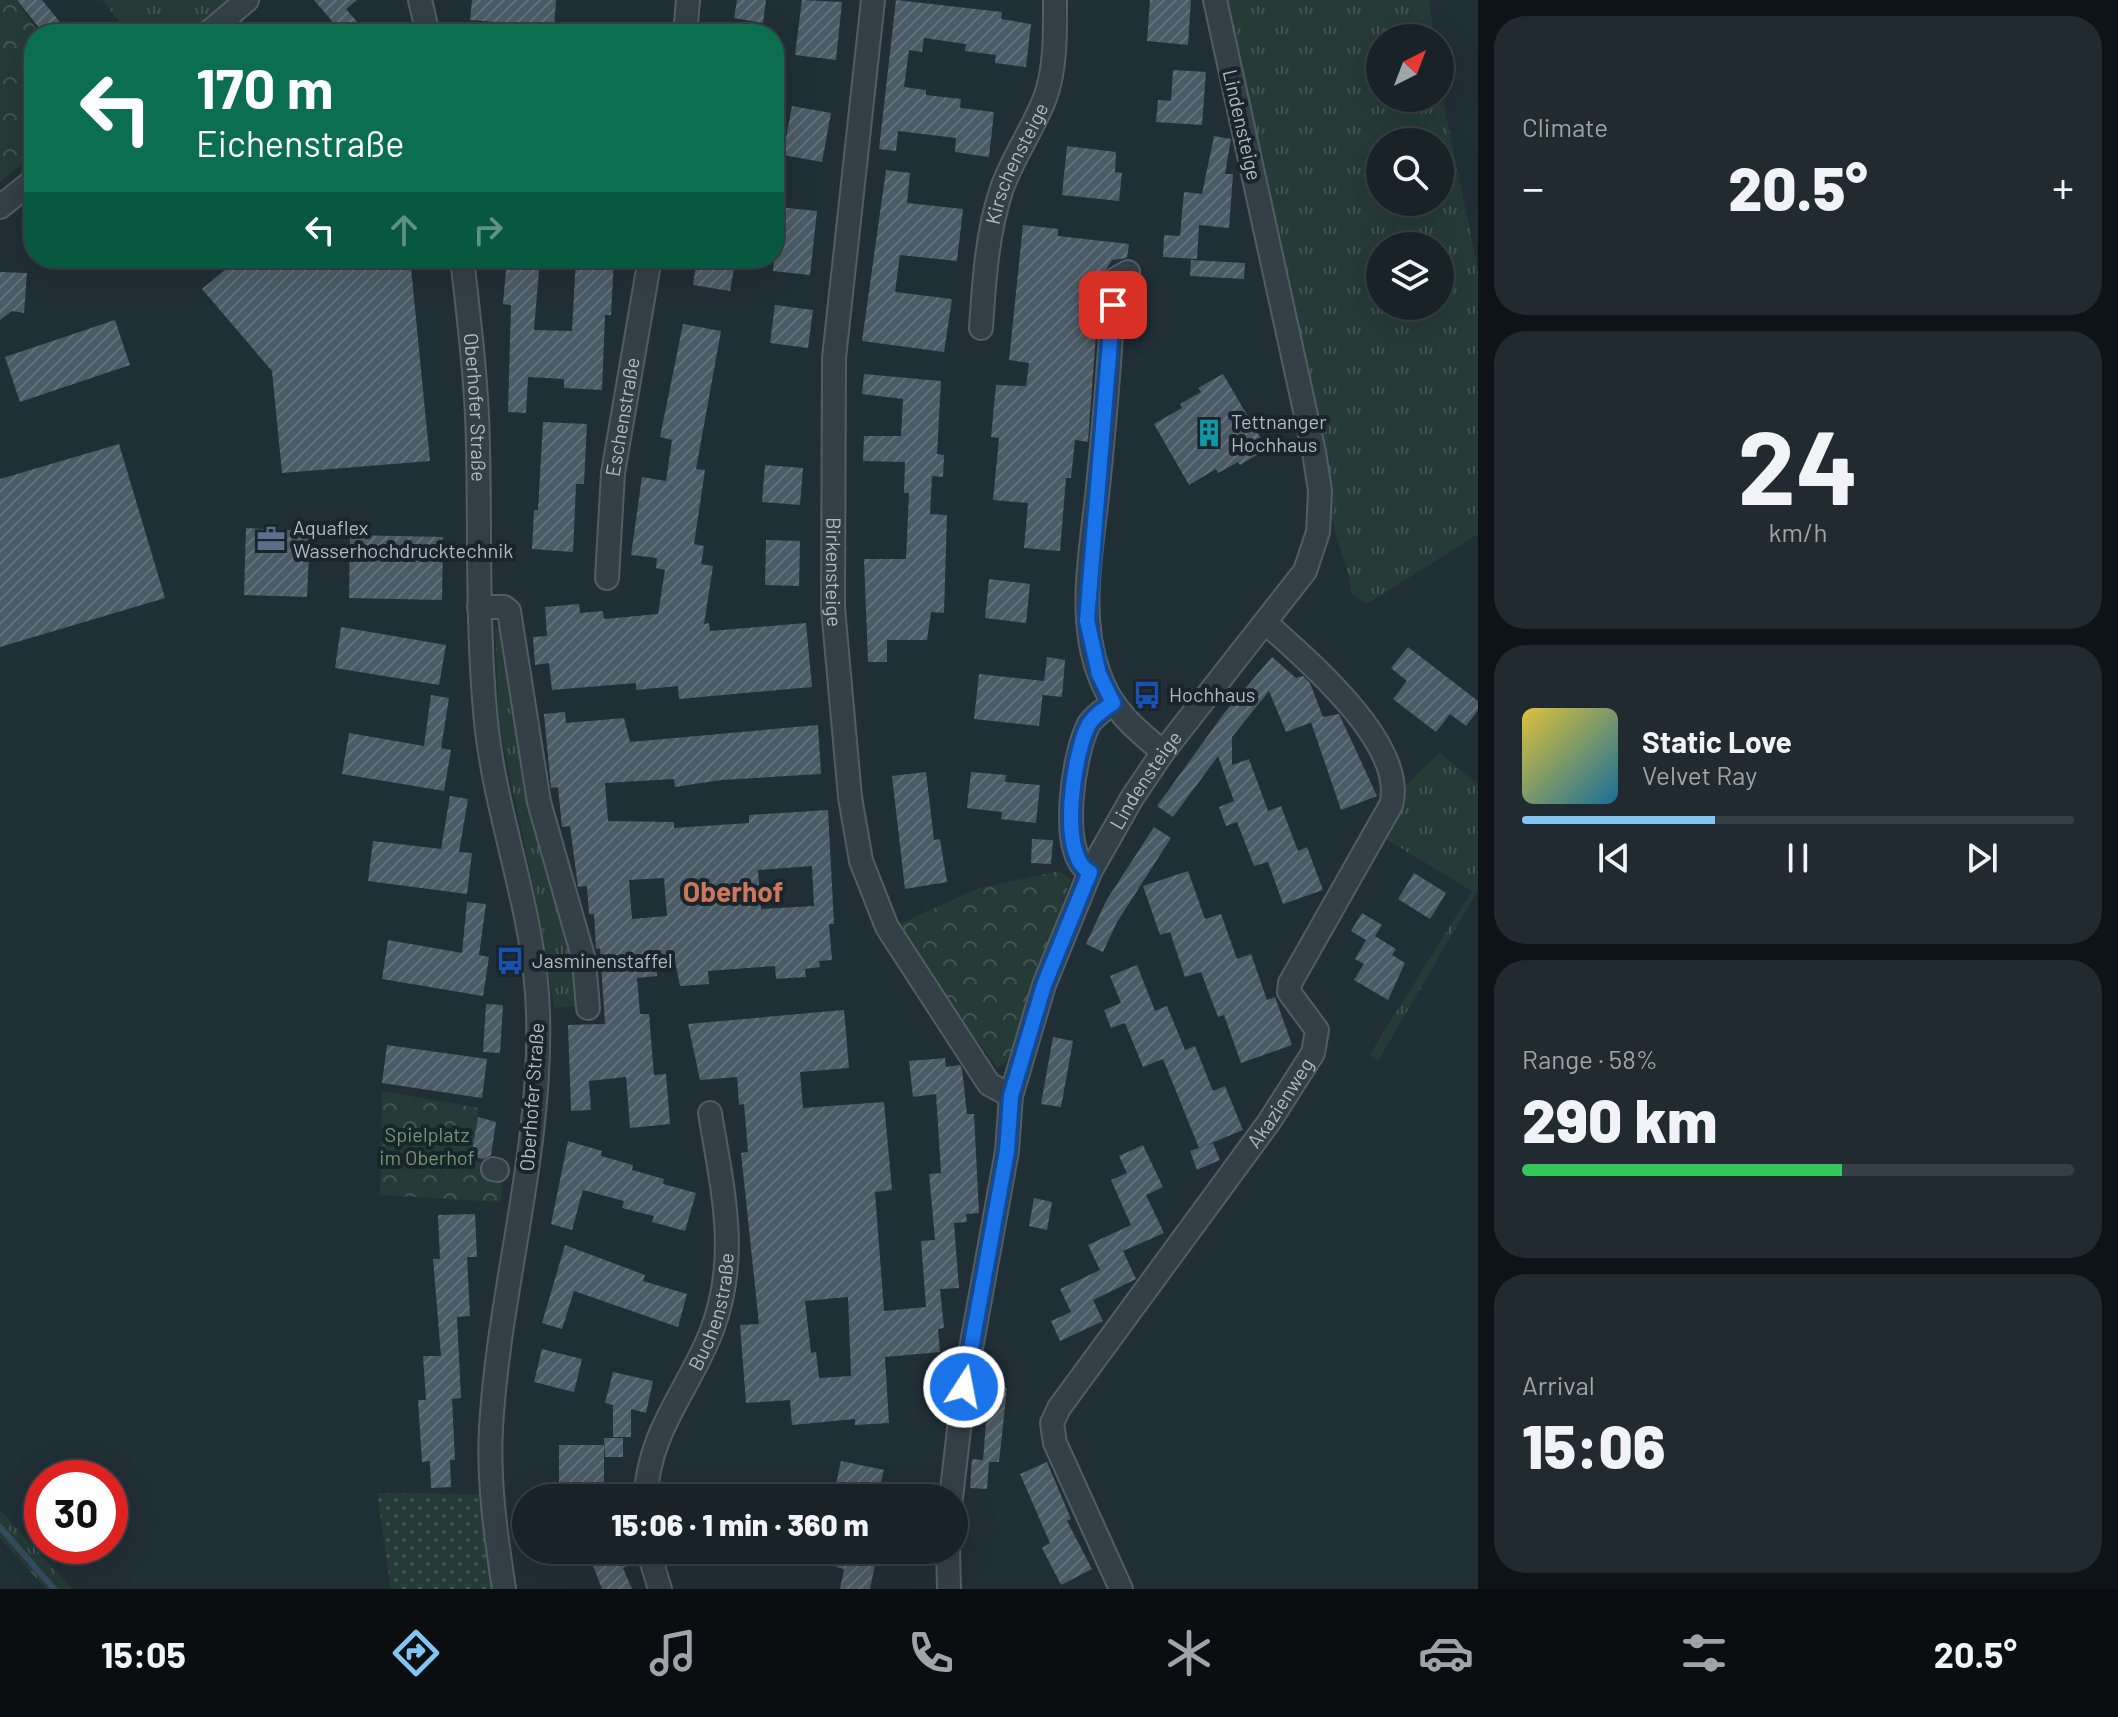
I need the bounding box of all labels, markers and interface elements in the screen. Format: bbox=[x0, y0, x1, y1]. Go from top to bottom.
north arrow bbox=[1366, 24, 1454, 112]
map controls bbox=[1366, 24, 1454, 320]
text: 170 m bbox=[196, 53, 333, 120]
icon: left bbox=[64, 56, 168, 160]
street label: Lindensteige bbox=[1219, 67, 1267, 183]
street label: Kirschensteige bbox=[980, 99, 1053, 226]
text: Climate bbox=[1522, 111, 1608, 142]
text: Eichenstraße bbox=[196, 121, 404, 164]
button: search bbox=[1366, 128, 1454, 216]
text: 20.5° bbox=[1728, 151, 1868, 223]
text: − bbox=[1522, 160, 1544, 213]
text: + bbox=[2052, 160, 2074, 213]
icon: left bbox=[298, 208, 342, 252]
icon: ahead bbox=[382, 208, 426, 252]
icon: right bbox=[466, 208, 510, 252]
button: layers bbox=[1366, 232, 1454, 320]
pin bbox=[1079, 271, 1147, 339]
icon: arrive bbox=[1091, 283, 1135, 327]
street label: Oberhofer Straße bbox=[459, 332, 492, 482]
street label: Eschenstraße bbox=[600, 355, 644, 478]
text: 24 bbox=[1737, 401, 1859, 526]
place label: Tettnanger Hochhaus bbox=[1231, 409, 1326, 456]
building icon: Tettnanger Hochhaus bbox=[1194, 418, 1224, 448]
place label: Aquaflex Wasserhochdrucktechnik bbox=[293, 515, 513, 562]
text: km/h bbox=[1769, 516, 1827, 547]
street label: Birkensteige bbox=[822, 517, 848, 628]
office icon: Aquaflex Wasserhochdrucktechnik bbox=[256, 524, 286, 554]
bus stop icon: Hochhaus bbox=[1132, 680, 1162, 710]
place label: Hochhaus bbox=[1169, 682, 1255, 706]
text: Static Love bbox=[1642, 723, 1792, 759]
street label: Lindensteige bbox=[1104, 726, 1186, 833]
text: Velvet Ray bbox=[1642, 759, 1757, 790]
icon: previous bbox=[1592, 836, 1636, 880]
icon: pause bbox=[1776, 836, 1820, 880]
icon: next bbox=[1960, 836, 2004, 880]
district label: Oberhof bbox=[683, 874, 783, 908]
bus stop icon: Jasminenstaffel bbox=[495, 946, 525, 976]
place label: Jasminenstaffel bbox=[532, 948, 673, 972]
street label: Oberhofer Straße bbox=[514, 1022, 548, 1172]
text: Range · 58% bbox=[1522, 1043, 1658, 1074]
street label: Akazienweg bbox=[1241, 1053, 1318, 1152]
text: 290 km bbox=[1522, 1083, 1717, 1155]
park label: Spielplatz im Oberhof bbox=[379, 1122, 475, 1169]
street label: Buchenstraße bbox=[682, 1252, 738, 1374]
position arrow bbox=[922, 1345, 1006, 1429]
text: Arrival bbox=[1522, 1369, 1595, 1400]
text: 15:06 bbox=[1522, 1409, 1665, 1481]
speed limit sign: 30 bbox=[24, 1460, 128, 1564]
text: 15:06 · 1 min · 360 m bbox=[611, 1506, 869, 1542]
icon: directions bbox=[388, 1625, 444, 1681]
icon: music bbox=[645, 1625, 701, 1681]
icon: phone bbox=[903, 1625, 959, 1681]
icon: climate bbox=[1161, 1625, 1217, 1681]
icon: car bbox=[1418, 1625, 1474, 1681]
icon: filters bbox=[1676, 1625, 1732, 1681]
text: 15:05 bbox=[101, 1632, 186, 1675]
text: 20.5° bbox=[1934, 1632, 2017, 1675]

